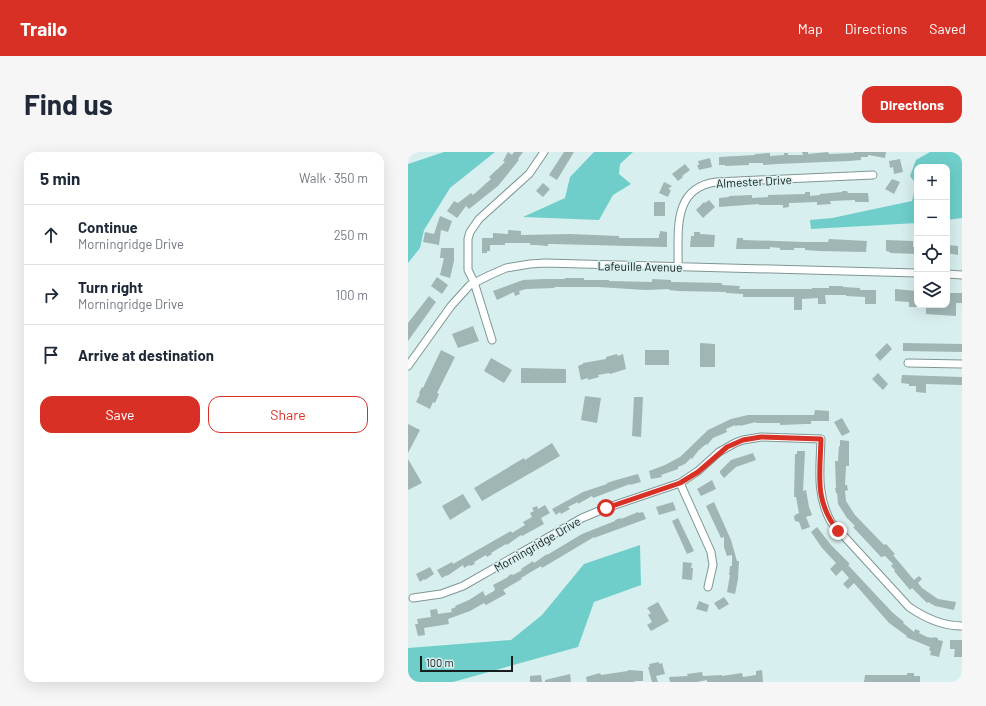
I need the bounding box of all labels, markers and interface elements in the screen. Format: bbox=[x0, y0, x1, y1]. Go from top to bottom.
text: Trailo bbox=[20, 17, 67, 40]
text: Map bbox=[798, 20, 823, 37]
text: Directions bbox=[845, 20, 907, 37]
text: Saved bbox=[929, 20, 966, 37]
button: Directions bbox=[862, 86, 962, 123]
text: Find us bbox=[24, 87, 113, 121]
map controls bbox=[914, 164, 950, 308]
button: + bbox=[914, 164, 950, 200]
text: 5 min bbox=[40, 168, 80, 188]
text: Walk · 350 m bbox=[299, 170, 368, 186]
street label: Almester Drive bbox=[716, 172, 792, 190]
button: − bbox=[914, 200, 950, 236]
text: Continue bbox=[78, 218, 138, 236]
icon: ahead bbox=[40, 224, 62, 246]
text: 250 m bbox=[334, 227, 368, 243]
text: Morningridge Drive bbox=[78, 236, 184, 252]
button: locate bbox=[914, 236, 950, 272]
street label: Lafeuille Avenue bbox=[597, 258, 683, 274]
button: layers bbox=[914, 272, 950, 308]
text: Turn right bbox=[78, 278, 143, 296]
icon: right bbox=[40, 284, 62, 306]
text: 100 m bbox=[335, 287, 368, 303]
text: Morningridge Drive bbox=[78, 296, 184, 312]
icon: arrive bbox=[40, 344, 62, 366]
text: Arrive at destination bbox=[78, 346, 214, 364]
button: Save bbox=[40, 396, 200, 433]
button: Share bbox=[208, 396, 368, 433]
route start bbox=[597, 499, 615, 517]
street label: Morningridge Drive bbox=[491, 513, 583, 575]
route end bbox=[829, 522, 847, 540]
scale bar bbox=[420, 654, 513, 673]
text: 100 m bbox=[426, 656, 454, 669]

